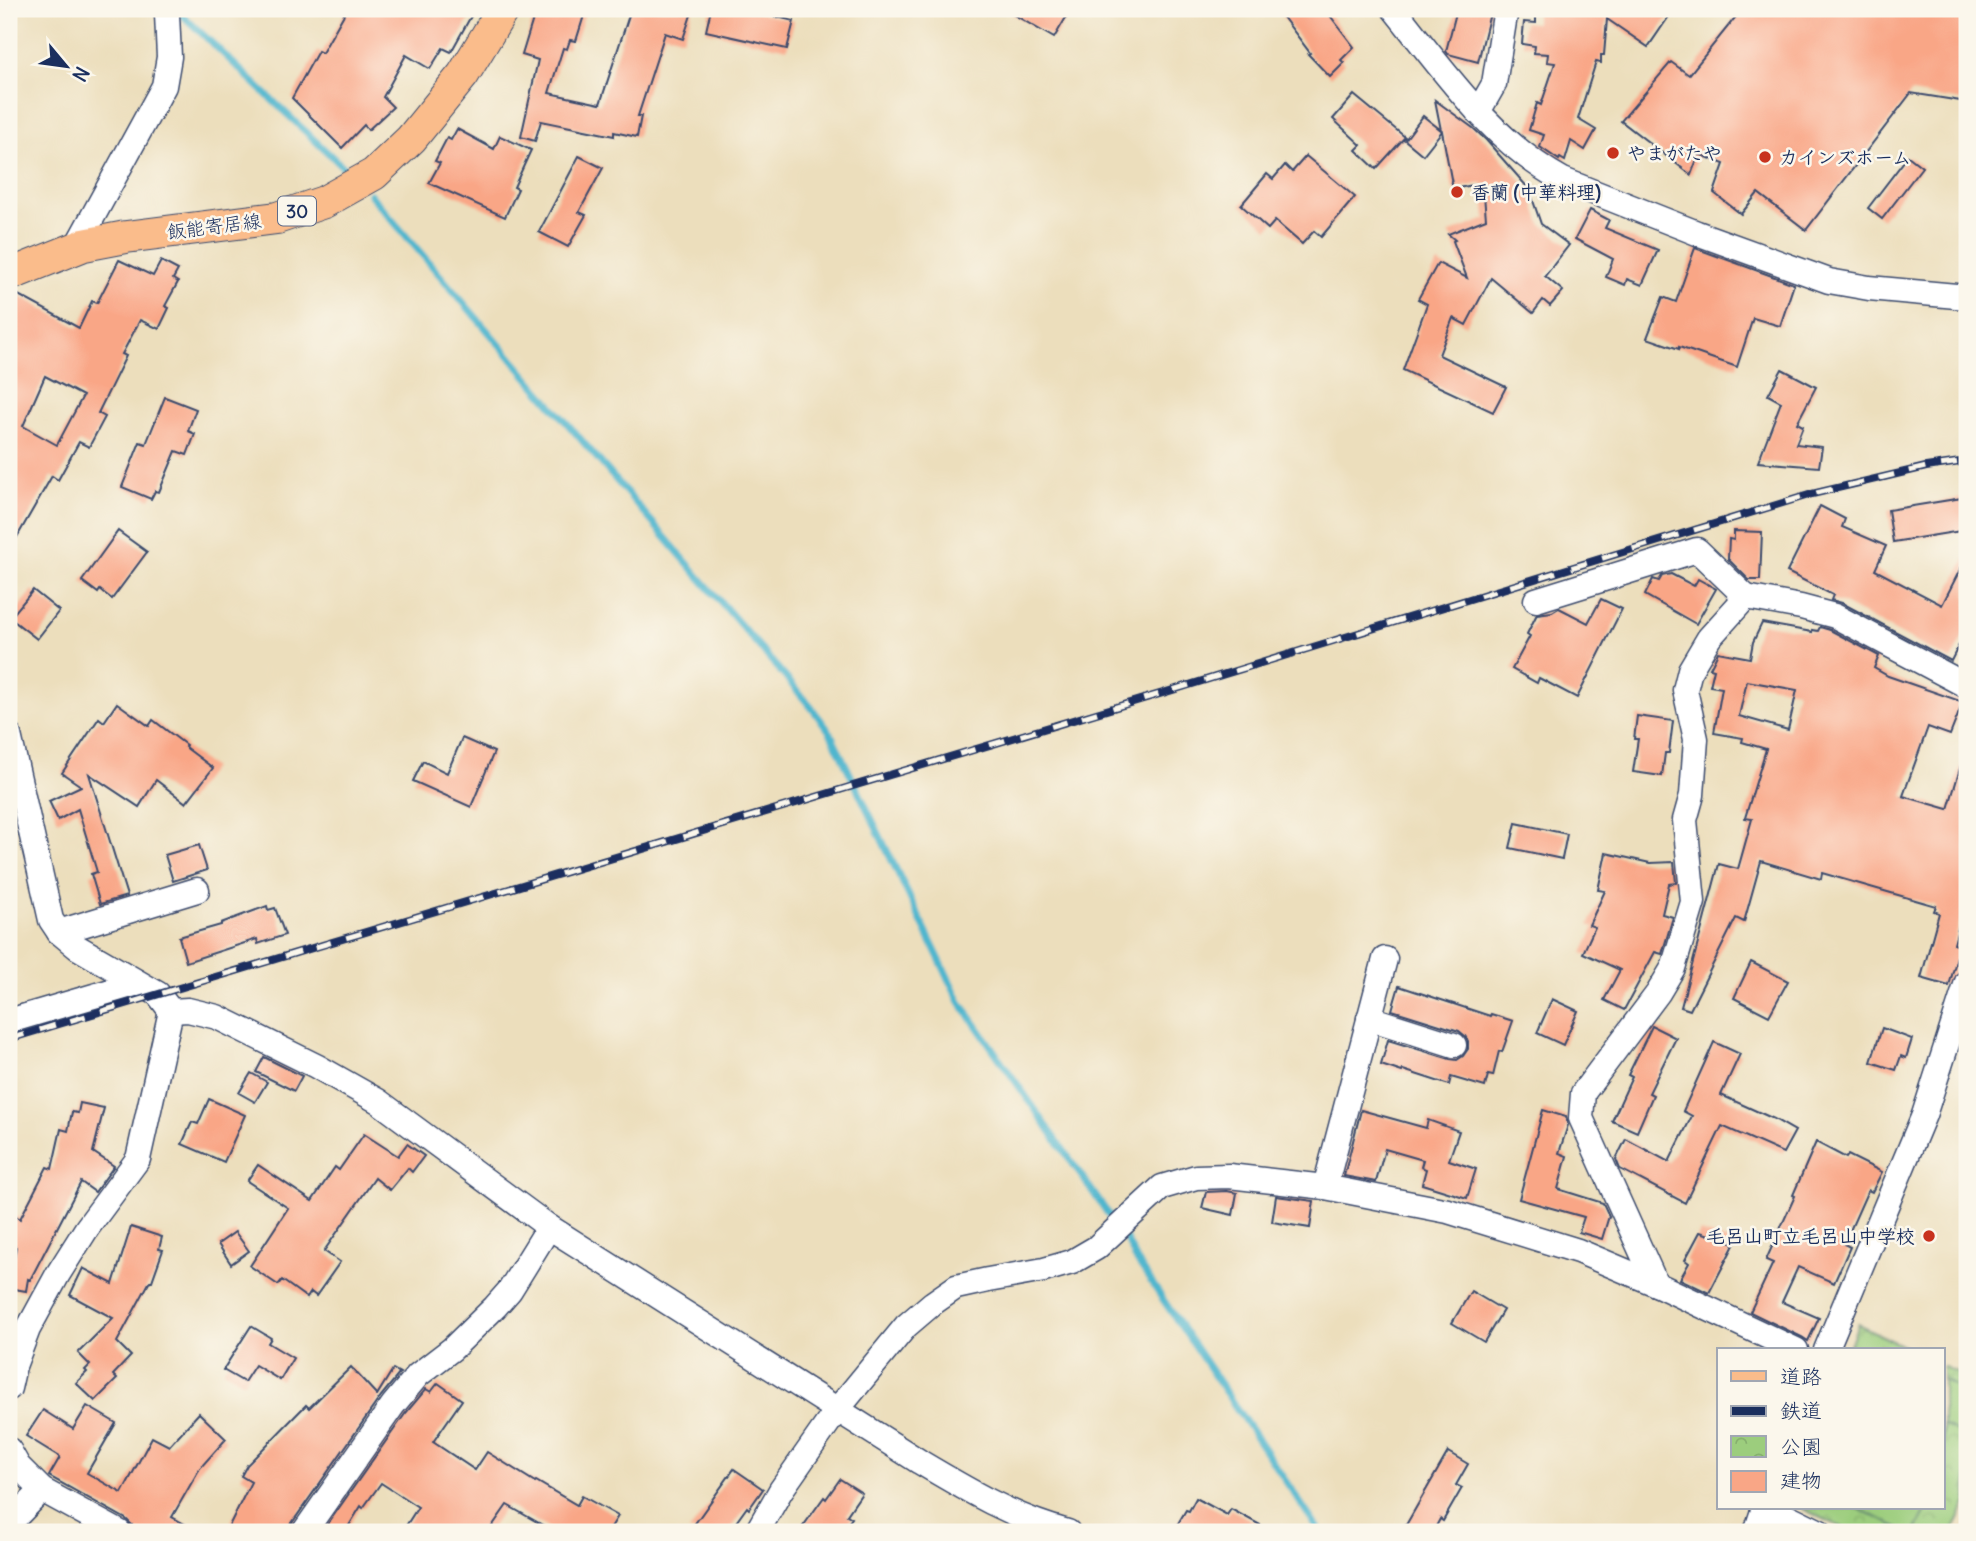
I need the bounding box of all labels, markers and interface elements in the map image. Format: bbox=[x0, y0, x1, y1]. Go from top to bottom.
north arrow bbox=[32, 32, 102, 102]
text: N bbox=[67, 63, 95, 86]
place label: やまがたや bbox=[1627, 141, 1722, 165]
marker: やまがたや bbox=[1605, 145, 1621, 161]
place label: カインズホーム bbox=[1779, 145, 1911, 169]
marker: カインズホーム bbox=[1757, 149, 1773, 165]
place label: 香蘭 (中華料理) bbox=[1471, 180, 1601, 204]
marker: 香蘭 (中華料理) bbox=[1449, 184, 1465, 200]
road number: 30 bbox=[278, 196, 316, 226]
street label: 飯能寄居線 bbox=[165, 208, 263, 244]
place label: 毛呂山町立毛呂山中学校 bbox=[1706, 1224, 1915, 1248]
marker: 毛呂山町立毛呂山中学校 bbox=[1921, 1228, 1937, 1244]
legend bbox=[1717, 1348, 1944, 1510]
text: 道路 bbox=[1780, 1363, 1822, 1390]
text: 鉄道 bbox=[1780, 1397, 1822, 1424]
text: 公園 bbox=[1780, 1433, 1822, 1460]
text: 建物 bbox=[1780, 1467, 1822, 1494]

